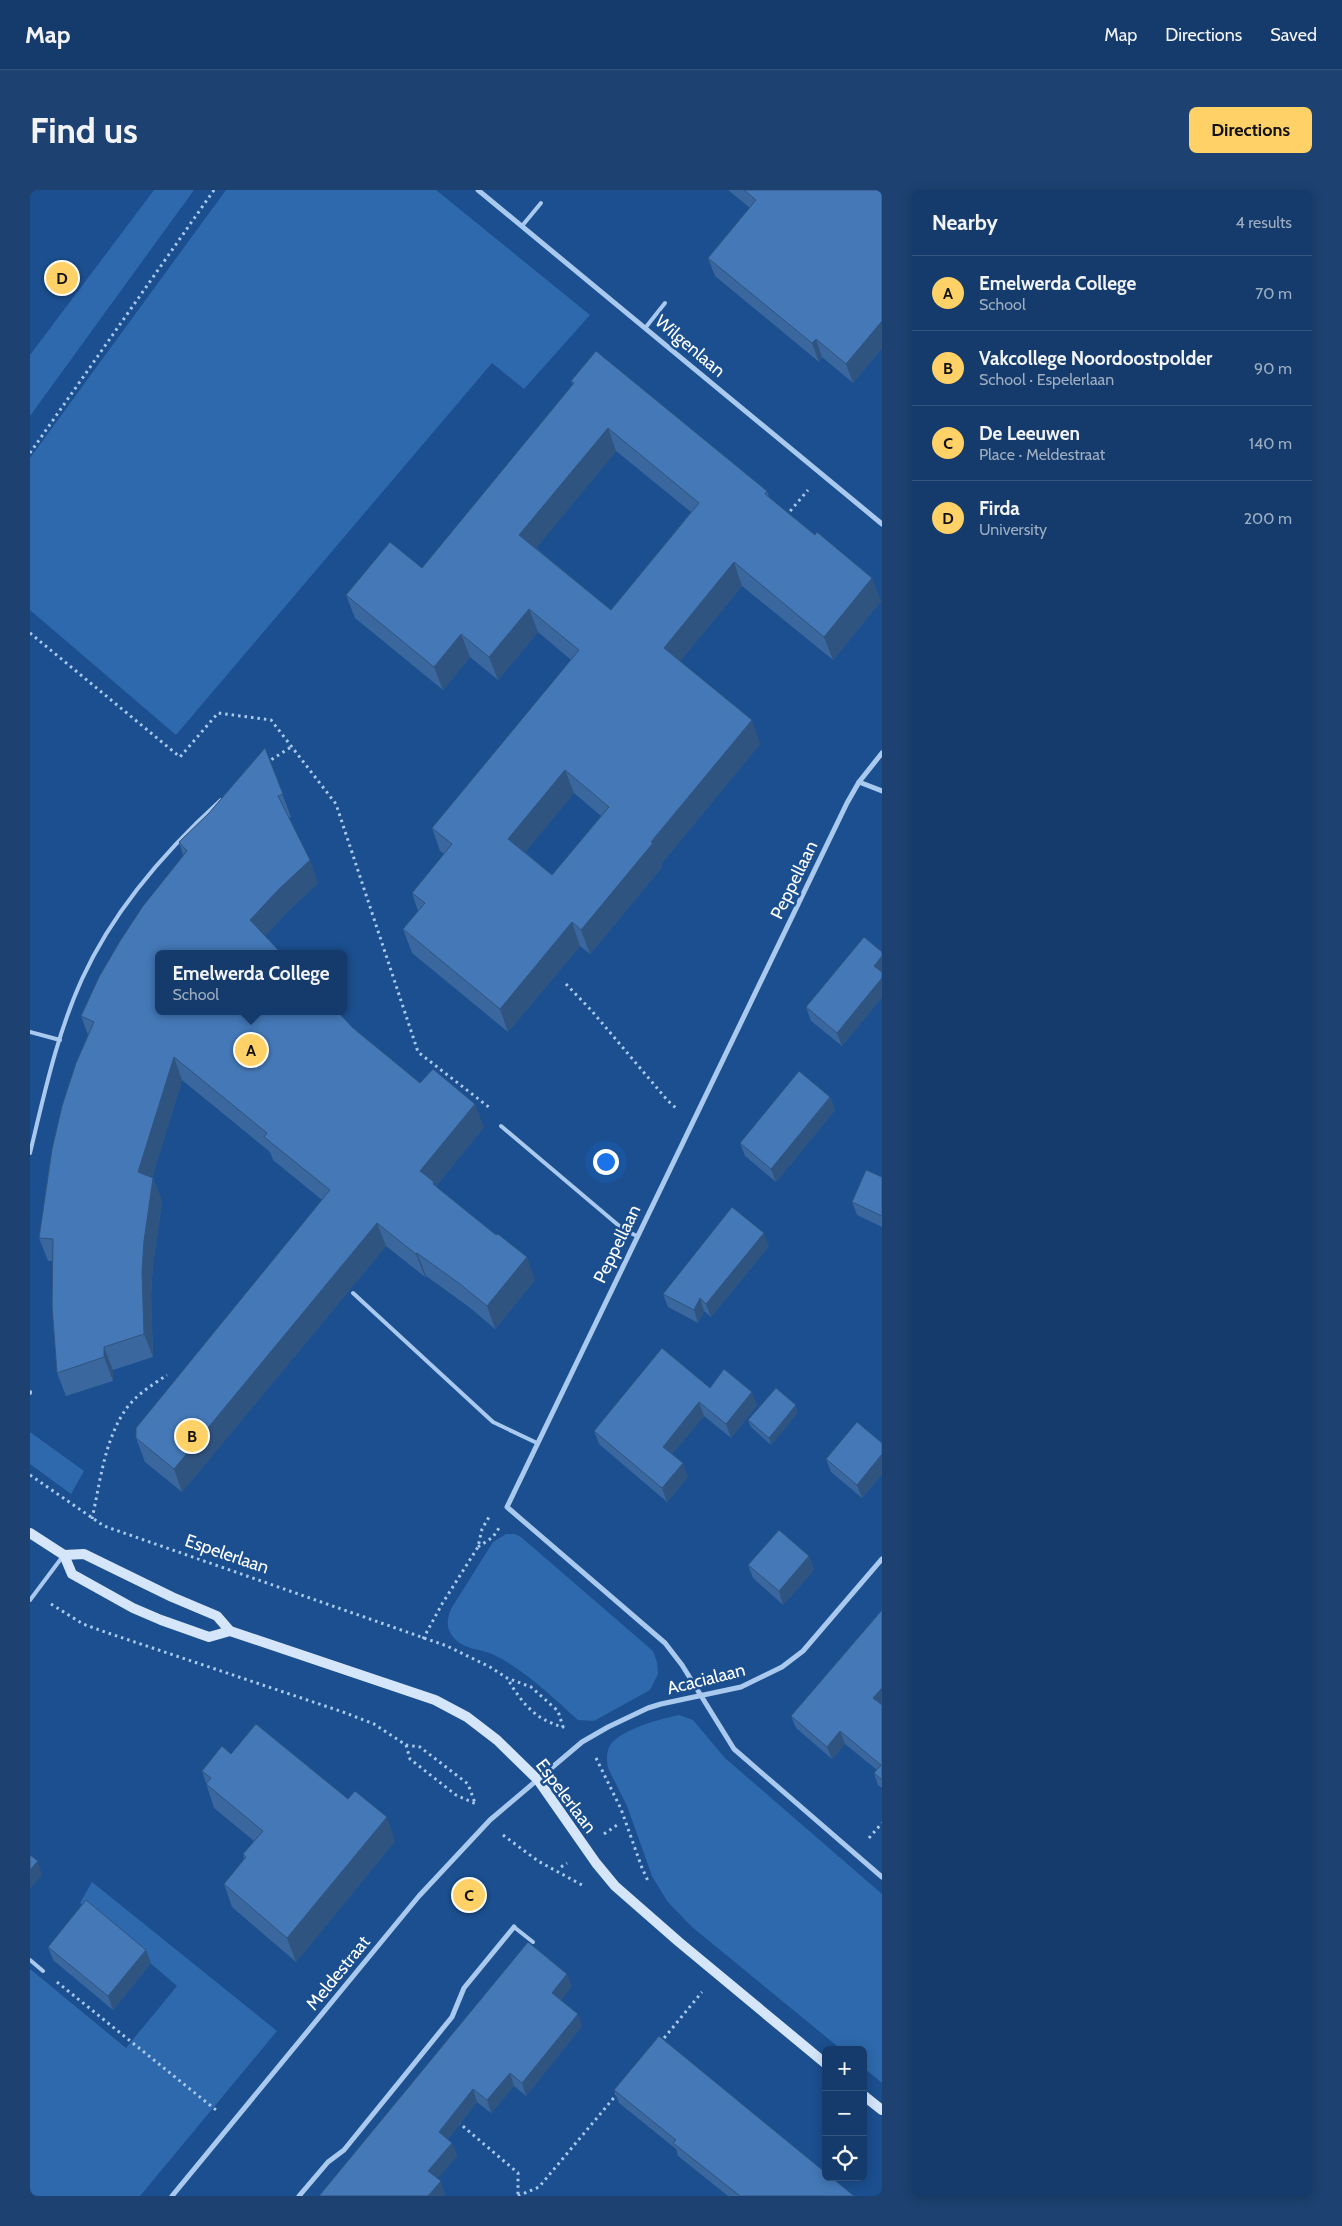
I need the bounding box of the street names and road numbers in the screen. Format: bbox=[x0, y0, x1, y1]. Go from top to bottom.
street label: Wilgenlaan bbox=[650, 310, 730, 382]
street label: Peppellaan bbox=[766, 837, 822, 923]
street label: Peppellaan bbox=[589, 1201, 645, 1287]
street label: Espelerlaan bbox=[182, 1529, 272, 1579]
street label: Acacialaan bbox=[665, 1659, 747, 1699]
street label: Espelerlaan bbox=[531, 1755, 601, 1837]
street label: Meldestraat bbox=[301, 1931, 375, 2015]

